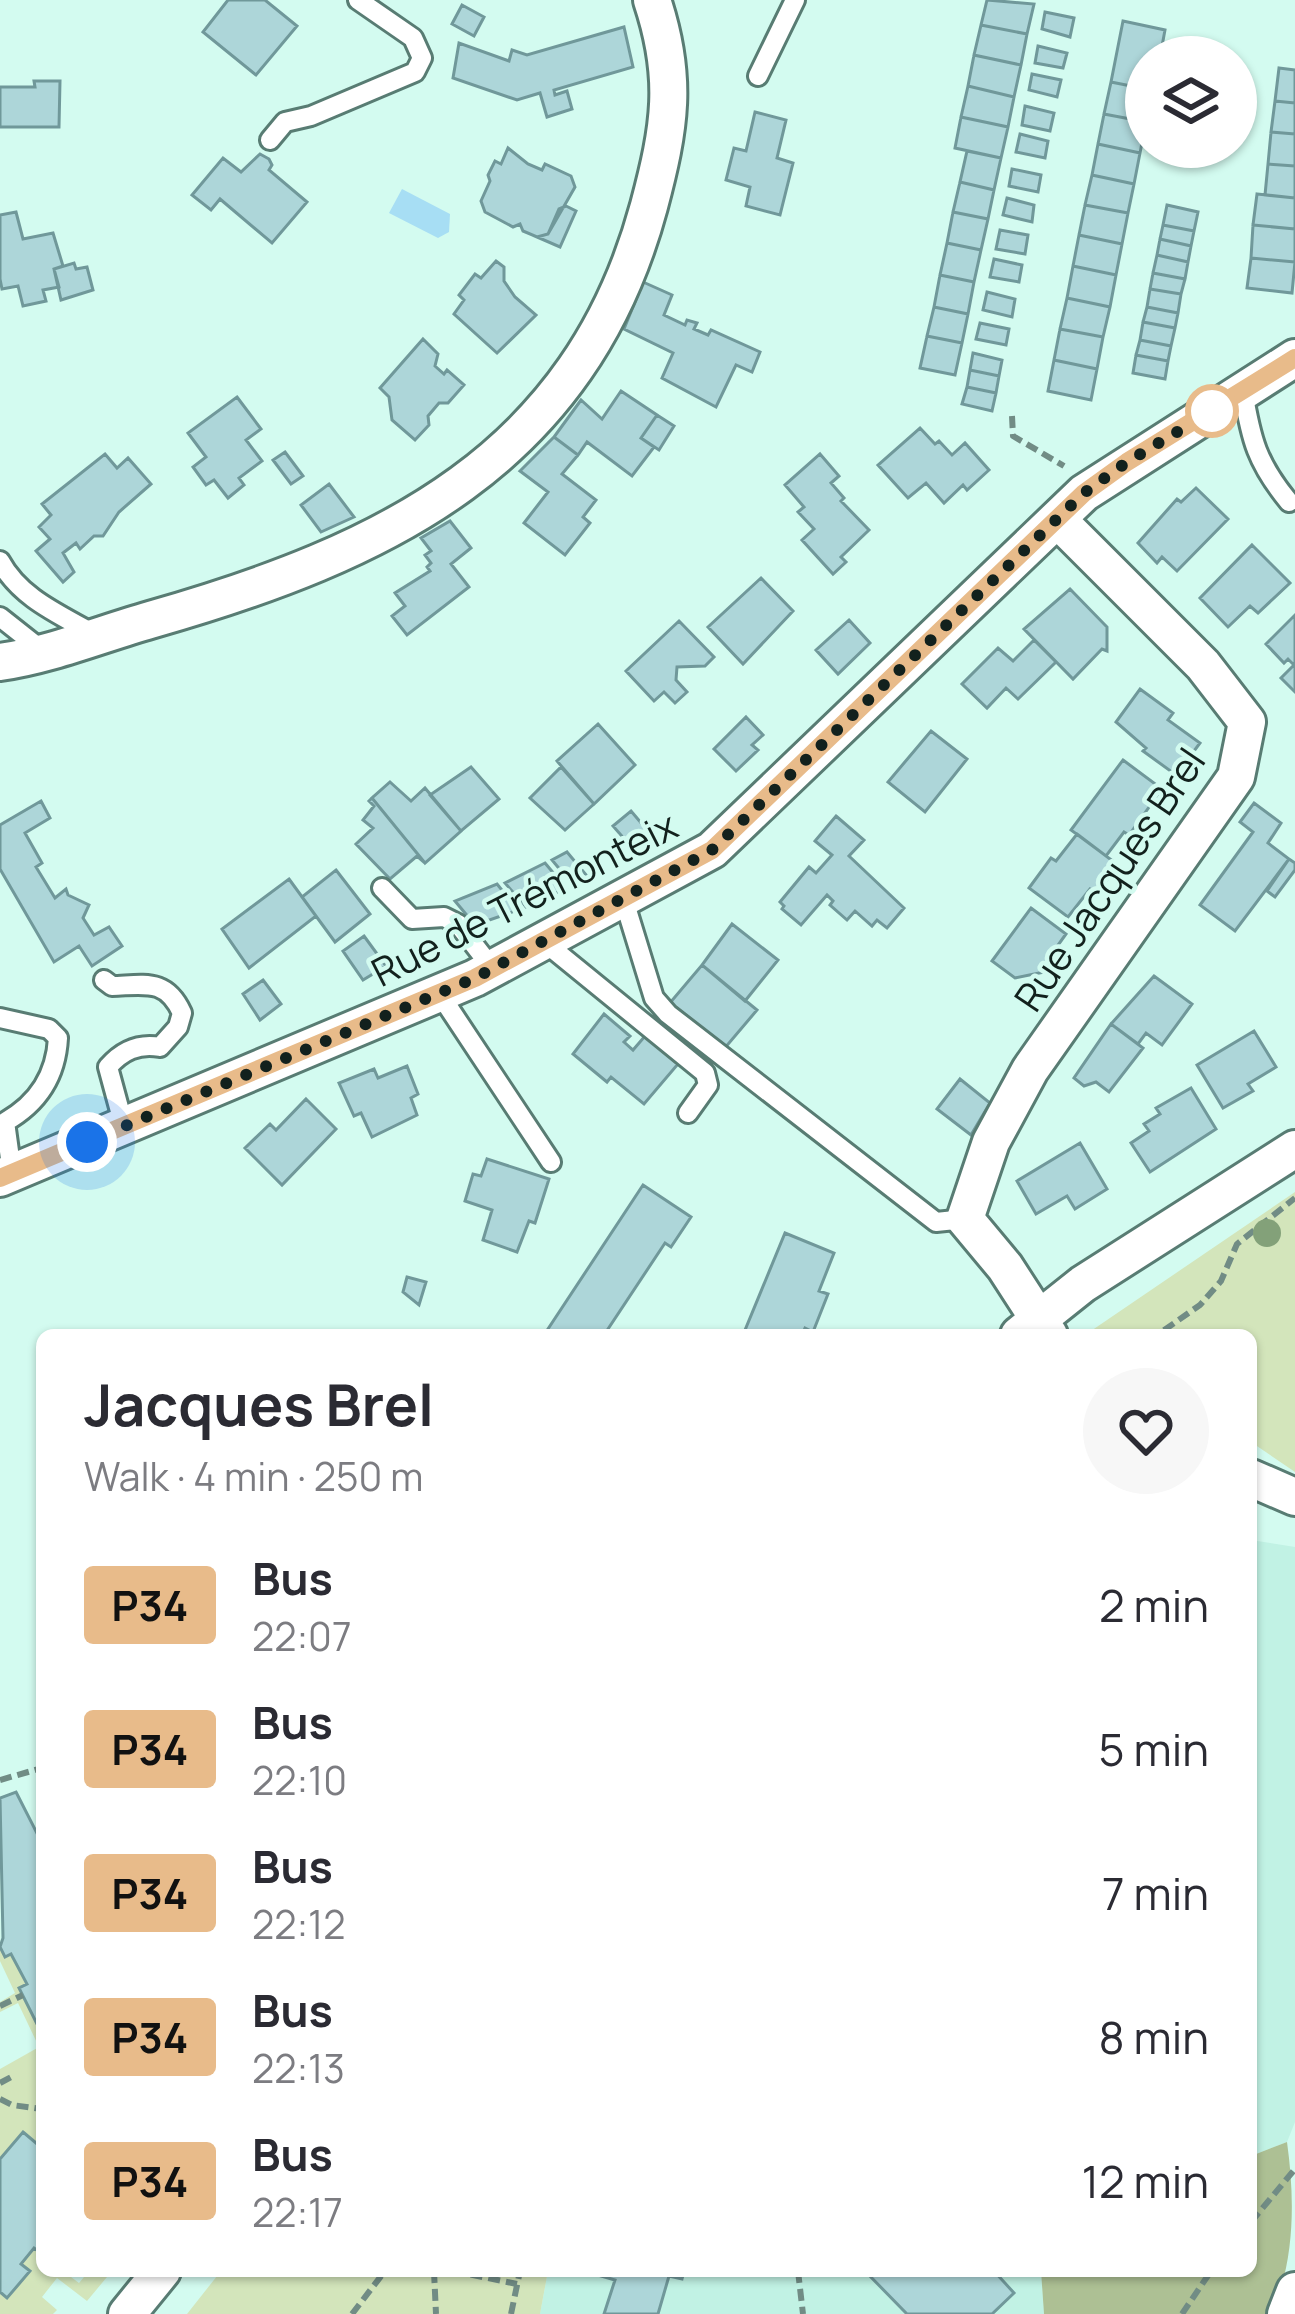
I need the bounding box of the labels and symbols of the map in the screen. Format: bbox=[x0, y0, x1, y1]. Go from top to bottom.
unlabelled marker bbox=[1187, 386, 1237, 436]
street label: Rue Jacques Brel bbox=[1001, 737, 1217, 1021]
street label: Rue de Trémonteix bbox=[362, 797, 686, 998]
your location bbox=[57, 1112, 117, 1172]

